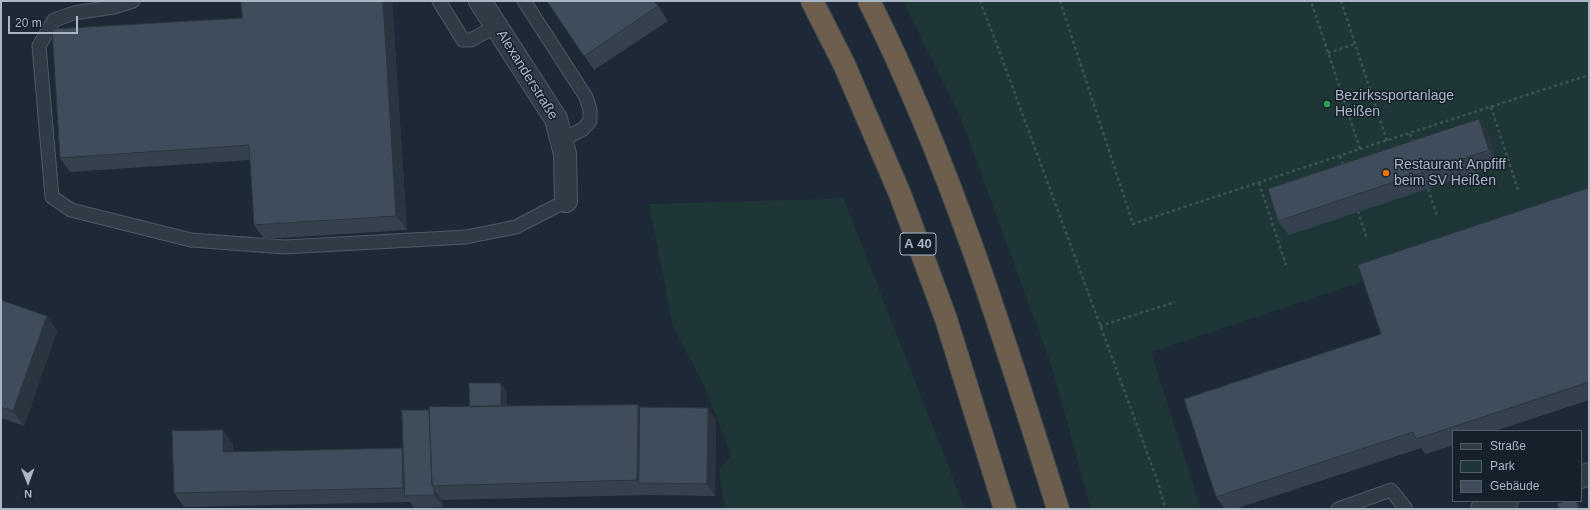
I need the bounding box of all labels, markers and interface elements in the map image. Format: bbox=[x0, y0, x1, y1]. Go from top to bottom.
scale bar bbox=[10, 8, 80, 34]
text: 20 m bbox=[15, 16, 42, 30]
street label: Alexanderstraße bbox=[493, 27, 561, 123]
place label: Bezirkssportanlage Heißen bbox=[1335, 88, 1454, 120]
marker: Bezirkssportanlage Heißen bbox=[1322, 99, 1332, 109]
place label: Restaurant Anpfiff beim SV Heißen bbox=[1394, 157, 1506, 190]
marker: Restaurant Anpfiff beim SV Heißen bbox=[1381, 168, 1391, 178]
road number: A 40 bbox=[900, 233, 936, 255]
legend bbox=[1452, 430, 1582, 502]
text: Straße bbox=[1490, 439, 1526, 453]
text: Park bbox=[1490, 459, 1515, 473]
north arrow bbox=[8, 462, 48, 502]
text: Gebäude bbox=[1490, 479, 1539, 493]
text: N bbox=[24, 488, 32, 500]

